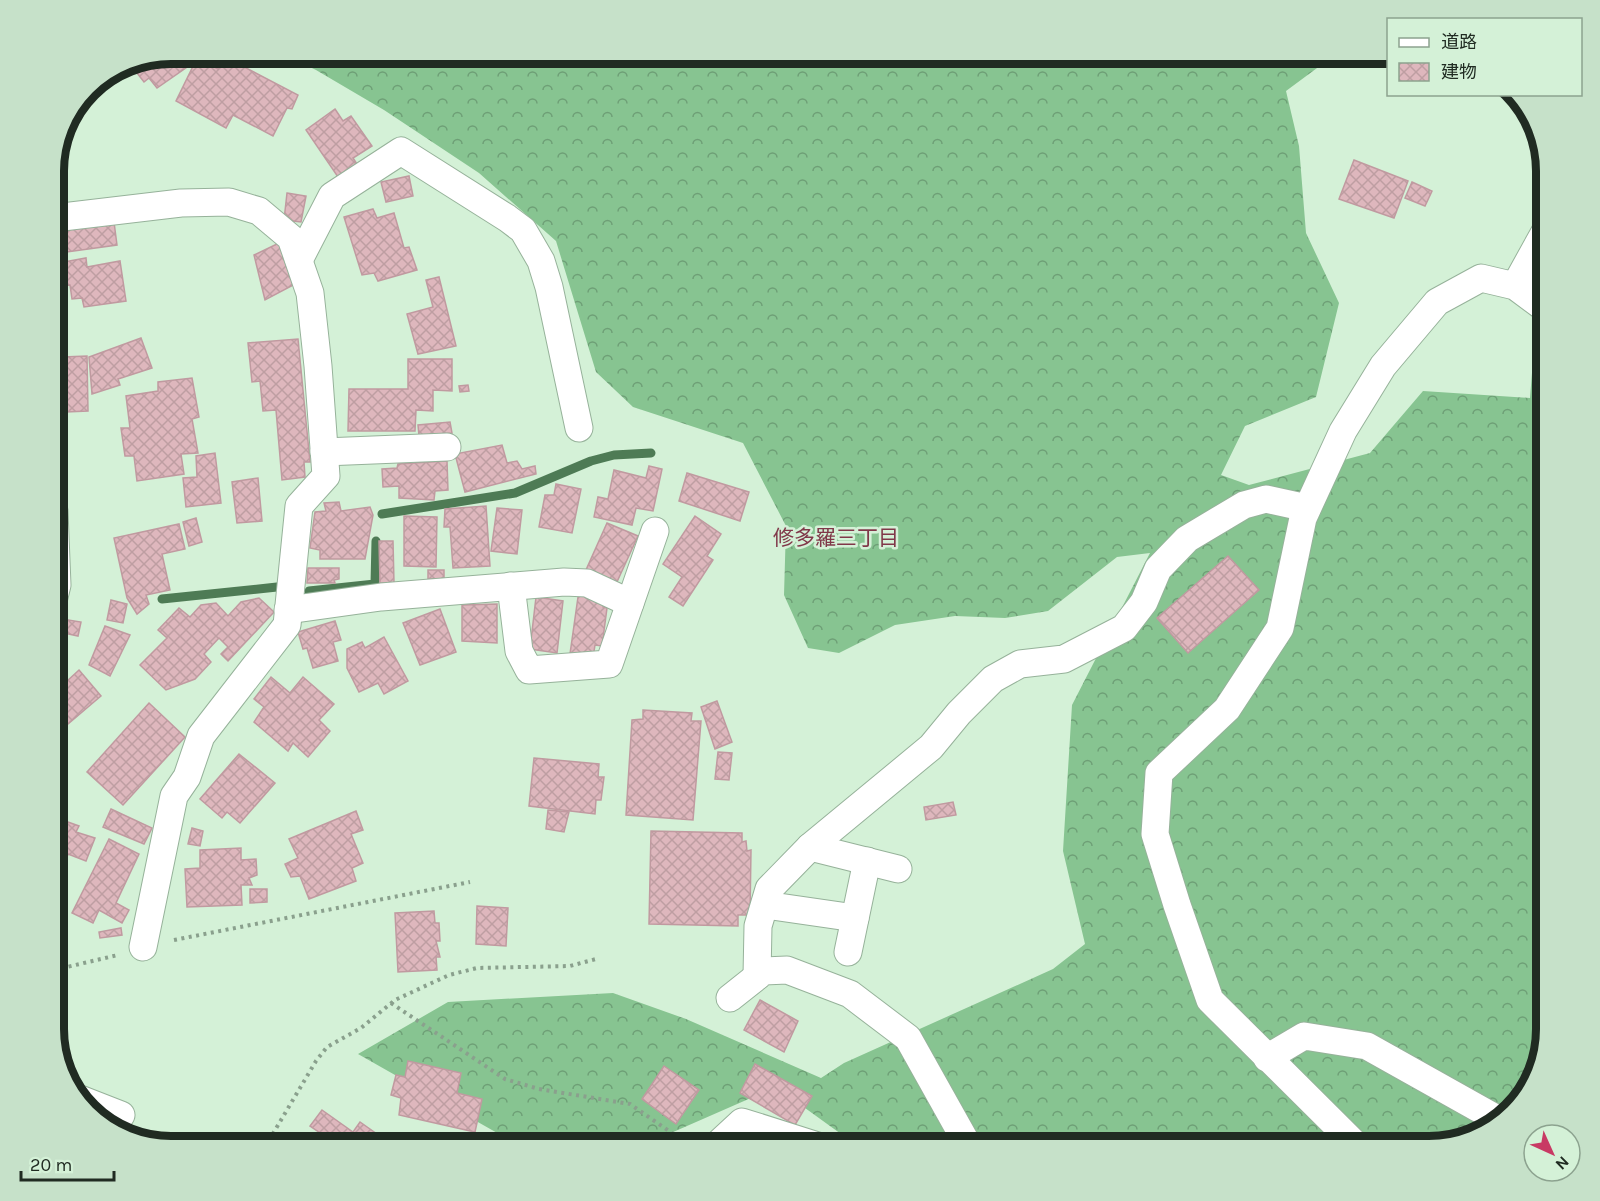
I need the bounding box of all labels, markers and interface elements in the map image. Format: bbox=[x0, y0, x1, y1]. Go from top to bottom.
legend bbox=[1387, 18, 1582, 96]
text: 道路 bbox=[1441, 31, 1477, 53]
text: 建物 bbox=[1441, 61, 1477, 83]
district label: 修多羅三丁目 bbox=[773, 526, 899, 550]
north arrow bbox=[1522, 1123, 1582, 1183]
scale bar bbox=[21, 1144, 114, 1182]
text: N bbox=[1551, 1152, 1573, 1174]
text: 20 m bbox=[30, 1154, 72, 1176]

